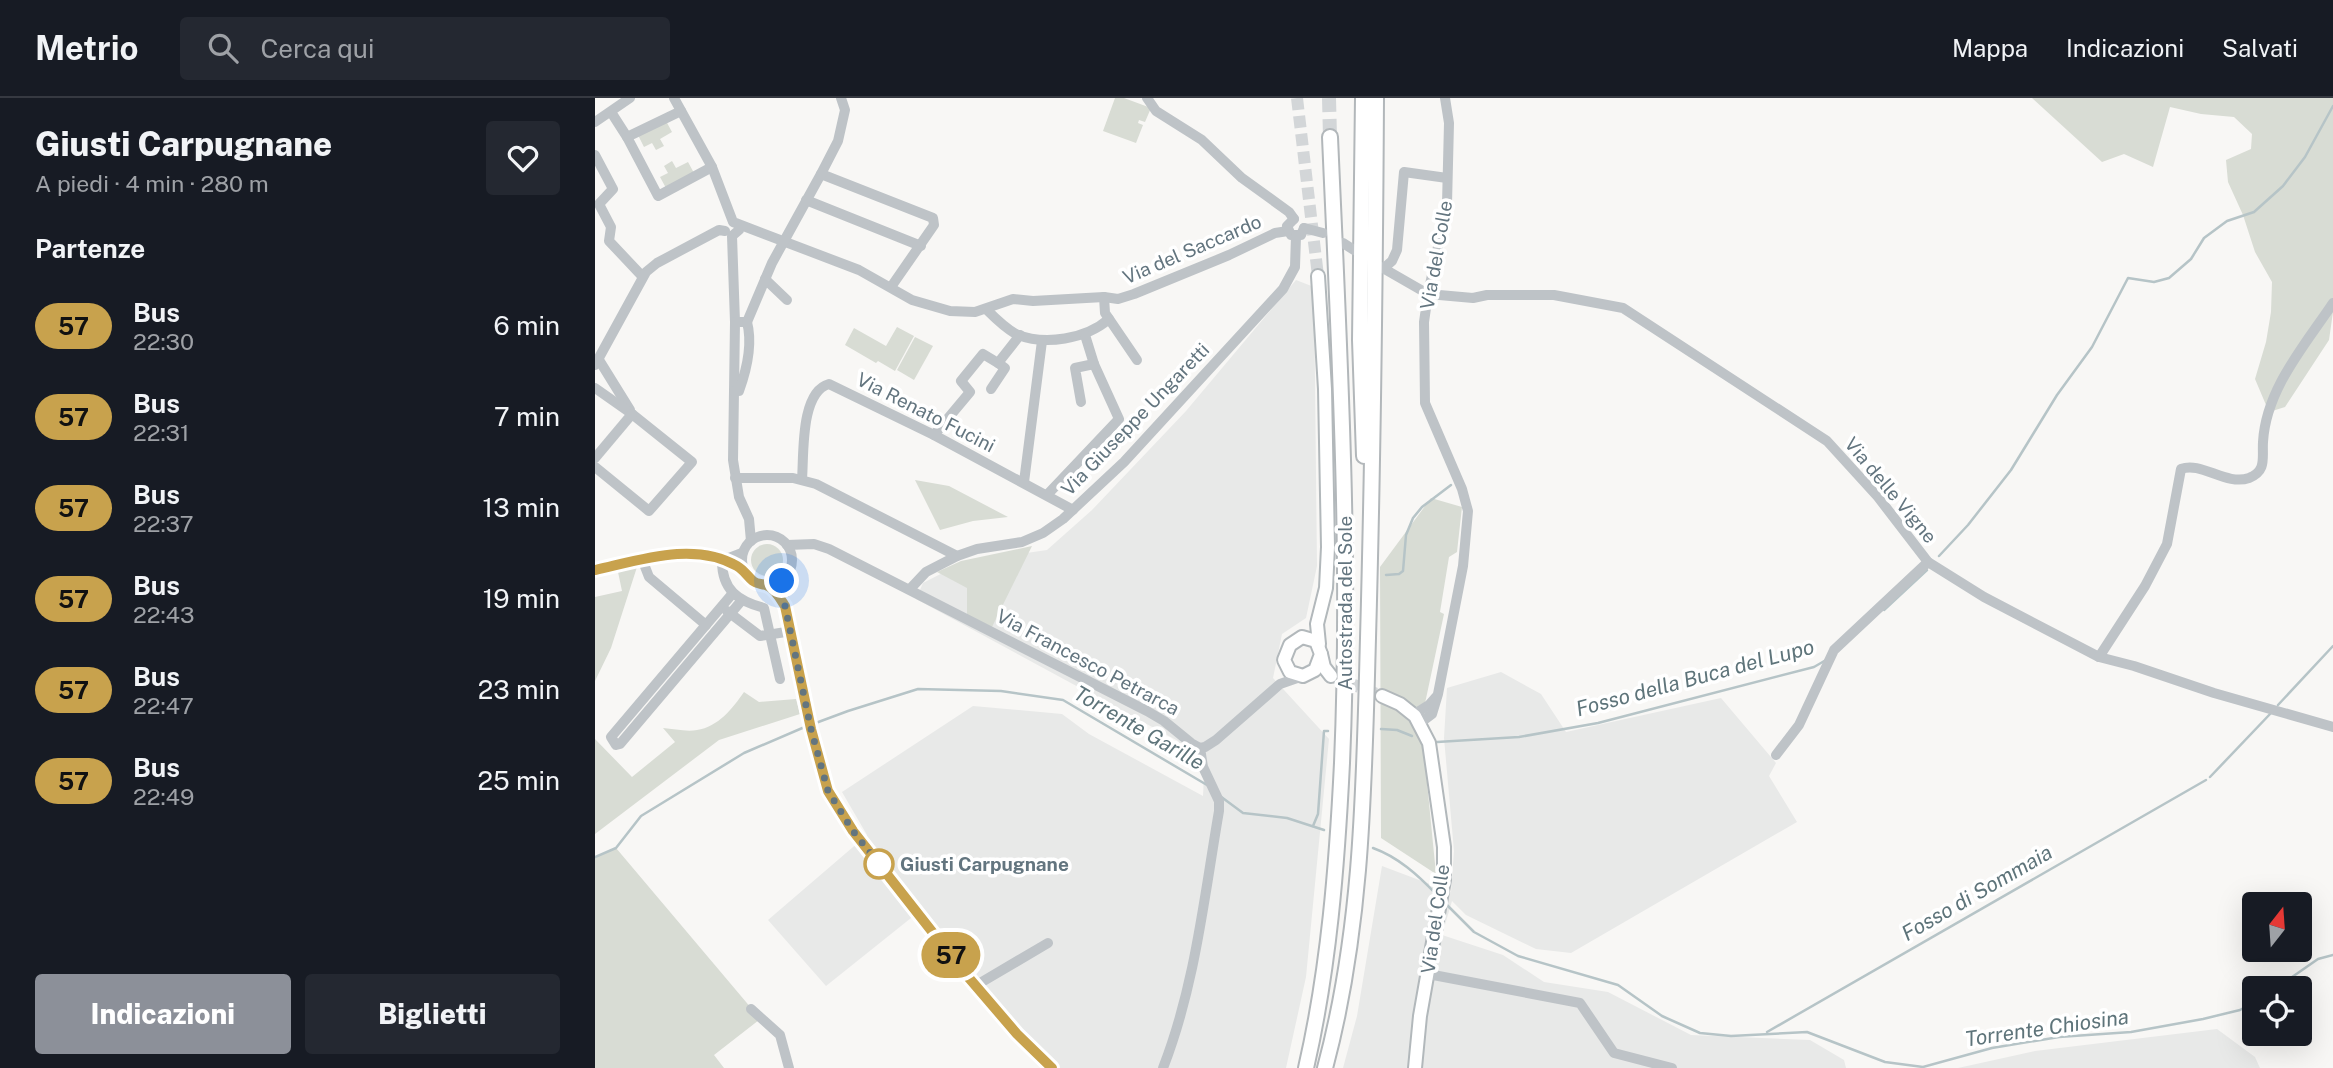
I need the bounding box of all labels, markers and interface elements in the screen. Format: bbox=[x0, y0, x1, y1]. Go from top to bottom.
search box bbox=[180, 17, 670, 80]
text: Metrio bbox=[35, 29, 138, 67]
icon: search bbox=[204, 29, 242, 67]
text: Cerca qui bbox=[260, 33, 375, 64]
text: Mappa bbox=[1952, 34, 2028, 62]
text: Indicazioni bbox=[2066, 34, 2184, 62]
text: Salvati bbox=[2222, 34, 2298, 62]
button: heart bbox=[486, 121, 560, 195]
text: Giusti Carpugnane bbox=[35, 125, 332, 163]
text: A piedi · 4 min · 280 m bbox=[35, 170, 269, 197]
street label: Via del Colle bbox=[1416, 199, 1456, 311]
street label: Via del Saccardo bbox=[1119, 210, 1265, 288]
text: Partenze bbox=[35, 233, 145, 264]
text: Bus bbox=[133, 297, 180, 328]
text: 6 min bbox=[493, 310, 560, 341]
text: 57 bbox=[58, 312, 89, 340]
text: 22:30 bbox=[133, 328, 194, 355]
street label: Via Giuseppe Ungaretti bbox=[1057, 338, 1213, 500]
street label: Via Renato Fucini bbox=[853, 368, 999, 456]
text: Bus bbox=[133, 388, 180, 419]
text: 7 min bbox=[494, 401, 560, 432]
text: 57 bbox=[58, 403, 89, 431]
text: 22:31 bbox=[133, 419, 189, 446]
street label: Via delle Vigne bbox=[1840, 433, 1942, 547]
text: Bus bbox=[133, 479, 180, 510]
text: 13 min bbox=[483, 492, 560, 523]
text: 57 bbox=[58, 494, 89, 522]
text: 22:37 bbox=[133, 510, 193, 537]
street label: Autostrada del Sole bbox=[1334, 516, 1356, 690]
your location bbox=[764, 563, 799, 598]
text: Bus bbox=[133, 570, 180, 601]
text: 19 min bbox=[483, 583, 560, 614]
text: 57 bbox=[58, 585, 89, 613]
text: 22:43 bbox=[133, 601, 194, 628]
street label: Via Francesco Petrarca bbox=[993, 604, 1183, 720]
water label: Fosso della Buca del Lupo bbox=[1573, 634, 1817, 721]
text: Bus bbox=[133, 661, 180, 692]
text: 23 min bbox=[478, 674, 560, 705]
text: 57 bbox=[58, 676, 89, 704]
water label: Torrente Garille bbox=[1070, 680, 1209, 775]
text: 22:47 bbox=[133, 692, 194, 719]
text: Bus bbox=[133, 752, 180, 783]
text: 25 min bbox=[477, 765, 560, 796]
text: 57 bbox=[58, 767, 89, 795]
text: 22:49 bbox=[133, 783, 194, 810]
water label: Fosso di Sommaia bbox=[1897, 839, 2056, 946]
marker: Giusti Carpugnane bbox=[864, 849, 894, 879]
place label: Giusti Carpugnane bbox=[900, 853, 1069, 875]
street label: Via del Colle bbox=[1416, 863, 1454, 975]
north arrow bbox=[2242, 892, 2312, 962]
map controls bbox=[2242, 892, 2312, 1046]
line badge: 57 bbox=[919, 932, 983, 978]
text: 57 bbox=[935, 941, 967, 969]
button: Indicazioni bbox=[35, 974, 291, 1054]
button: Biglietti bbox=[305, 974, 560, 1054]
button: locate bbox=[2242, 976, 2312, 1046]
water label: Torrente Chiosina bbox=[1964, 1004, 2130, 1051]

